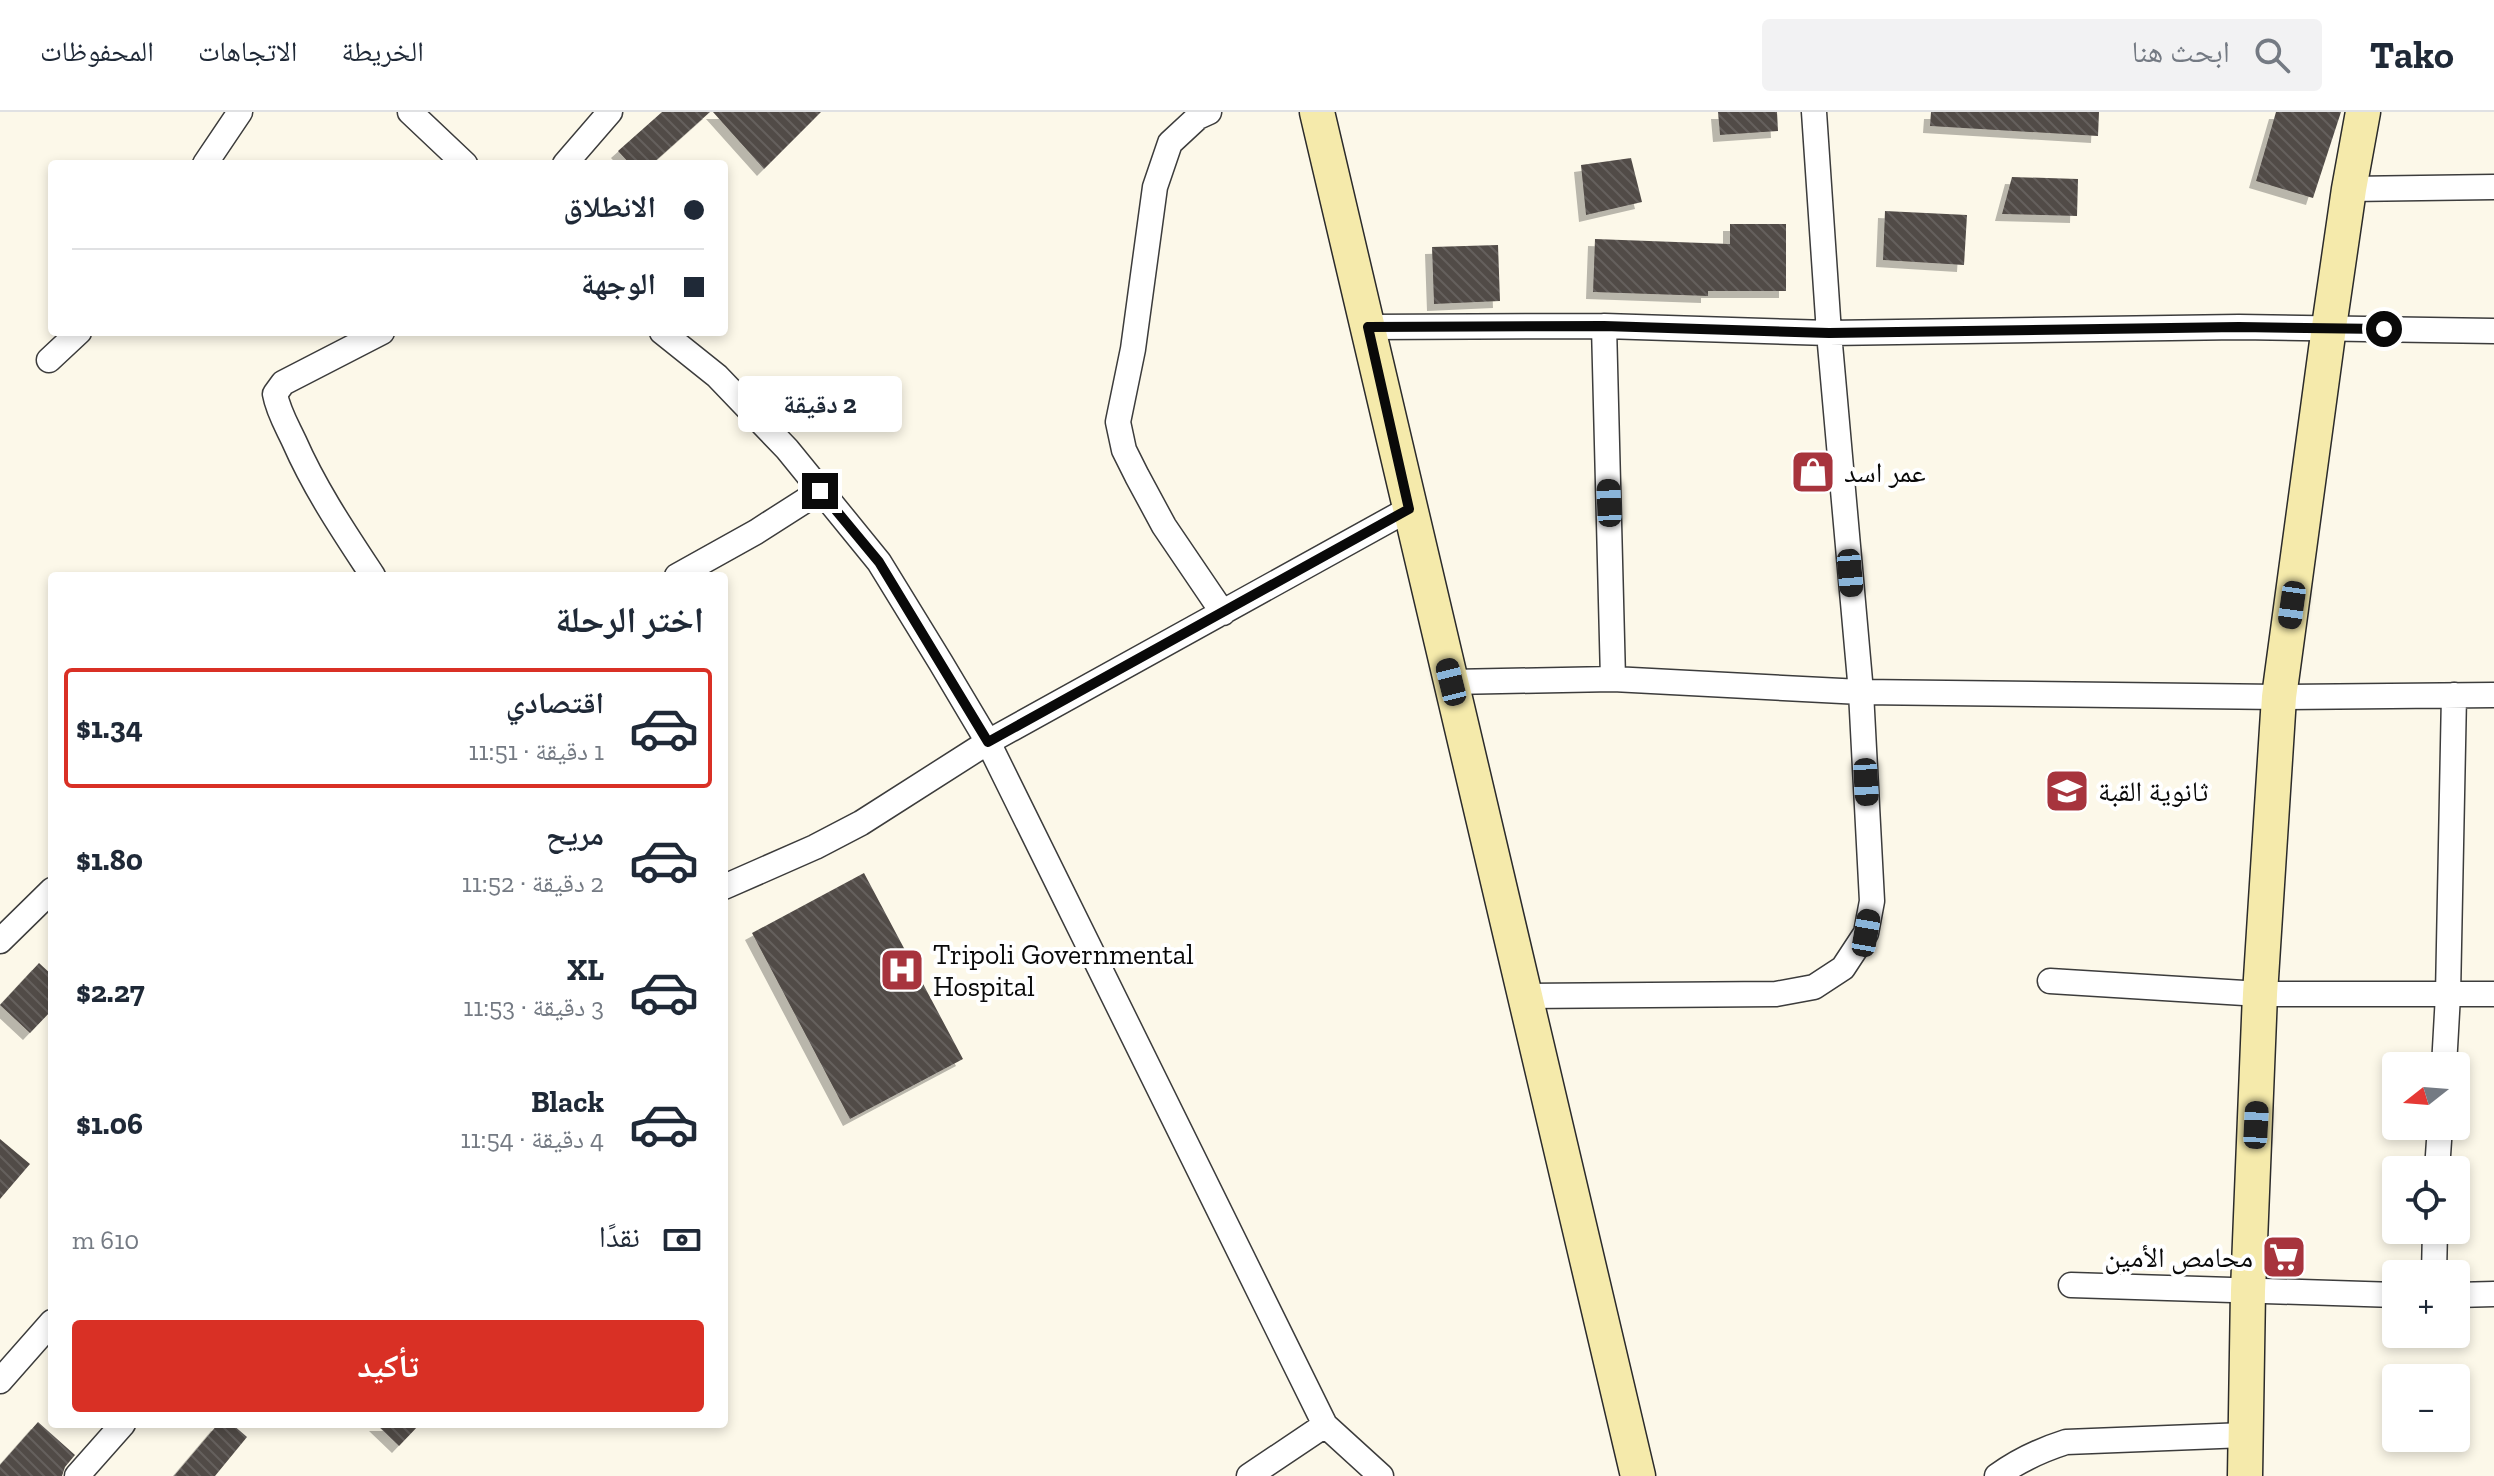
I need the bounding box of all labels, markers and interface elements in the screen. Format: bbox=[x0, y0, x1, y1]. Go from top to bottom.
search box bbox=[1762, 19, 2322, 91]
text: Tako bbox=[2370, 32, 2454, 78]
icon: search bbox=[2250, 33, 2294, 77]
text: ابحث هنا bbox=[2132, 34, 2230, 70]
text: المحفوظات bbox=[40, 35, 154, 68]
text: الاتجاهات bbox=[198, 35, 297, 68]
text: الخريطة bbox=[341, 35, 424, 68]
text: الانطلاق bbox=[563, 189, 656, 225]
text: الوجهة bbox=[581, 266, 656, 302]
route start bbox=[2366, 311, 2402, 347]
callout: 2 دقيقة bbox=[738, 375, 902, 431]
text: 2 دقيقة bbox=[783, 388, 857, 420]
shop icon: عمر اسد bbox=[1789, 448, 1837, 496]
place label: عمر اسد bbox=[1844, 456, 1926, 489]
route end bbox=[802, 473, 838, 509]
car bbox=[1596, 479, 1622, 527]
car bbox=[1836, 548, 1864, 598]
car bbox=[2277, 580, 2307, 630]
text: اختر الرحلة bbox=[555, 598, 704, 641]
car bbox=[1434, 656, 1468, 708]
text: اقتصادي bbox=[506, 685, 604, 721]
icon: car bbox=[628, 692, 700, 764]
text: $1.34 bbox=[76, 710, 143, 746]
text: 1 دقيقة · 11:51 bbox=[469, 735, 604, 767]
car bbox=[1853, 757, 1879, 807]
school or university icon: ثانوية القبة bbox=[2043, 767, 2091, 815]
place label: ثانوية القبة bbox=[2098, 775, 2209, 808]
text: مريح bbox=[546, 817, 604, 853]
icon: car bbox=[628, 824, 700, 896]
text: $1.80 bbox=[76, 842, 143, 878]
text: 2 دقيقة · 11:52 bbox=[462, 867, 604, 899]
car bbox=[1850, 907, 1882, 959]
place label: Tripoli Governmental Hospital bbox=[933, 938, 1194, 1003]
hospital icon: Tripoli Governmental Hospital bbox=[878, 946, 926, 994]
text: XL bbox=[567, 952, 604, 988]
icon: car bbox=[628, 956, 700, 1028]
text: $2.27 bbox=[76, 974, 145, 1010]
text: 3 دقيقة · 11:53 bbox=[463, 991, 604, 1023]
north arrow bbox=[2382, 1052, 2470, 1140]
map controls bbox=[2382, 1052, 2470, 1452]
text: Black bbox=[531, 1084, 604, 1120]
icon: car bbox=[628, 1088, 700, 1160]
car bbox=[2243, 1100, 2269, 1150]
text: $1.06 bbox=[76, 1106, 143, 1142]
text: 4 دقيقة · 11:54 bbox=[461, 1123, 604, 1155]
button: locate bbox=[2382, 1156, 2470, 1244]
icon: cash bbox=[660, 1218, 704, 1262]
text: نقدًا bbox=[599, 1219, 640, 1255]
text: 610 m bbox=[72, 1224, 139, 1256]
supermarket icon: محامص الأمين bbox=[2260, 1233, 2308, 1281]
place label: محامص الأمين bbox=[2104, 1241, 2253, 1275]
button: + bbox=[2382, 1260, 2470, 1348]
button: تأكيد bbox=[72, 1320, 704, 1412]
button: − bbox=[2382, 1364, 2470, 1452]

